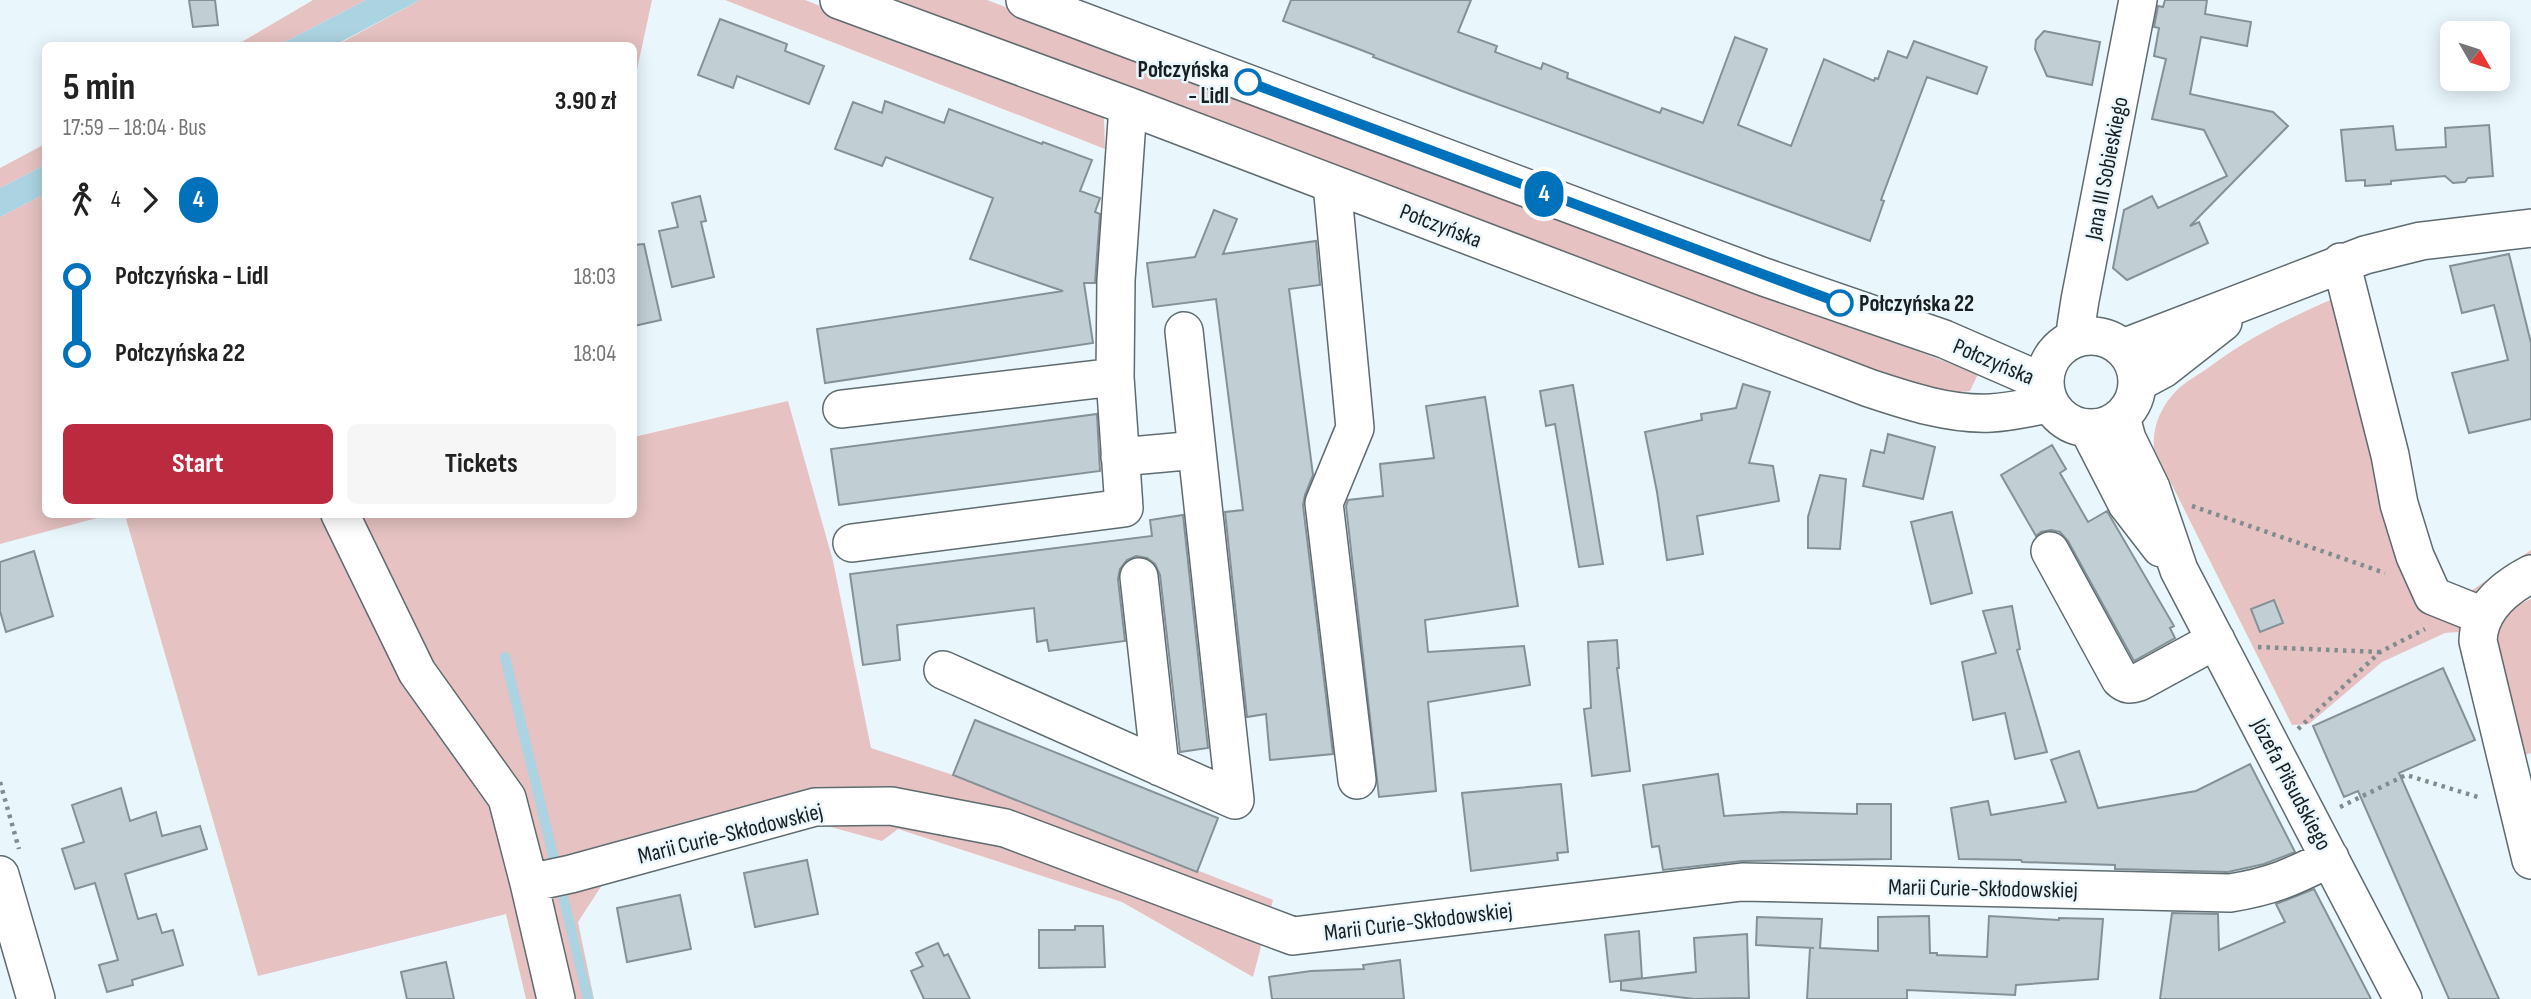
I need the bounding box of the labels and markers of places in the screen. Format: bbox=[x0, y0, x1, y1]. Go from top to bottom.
place label: Połczyńska - Lidl bbox=[1138, 56, 1229, 110]
marker: Połczyńska - Lidl bbox=[1235, 69, 1261, 95]
marker: Połczyńska 22 bbox=[1827, 290, 1853, 316]
place label: Połczyńska 22 bbox=[1859, 290, 1974, 318]

